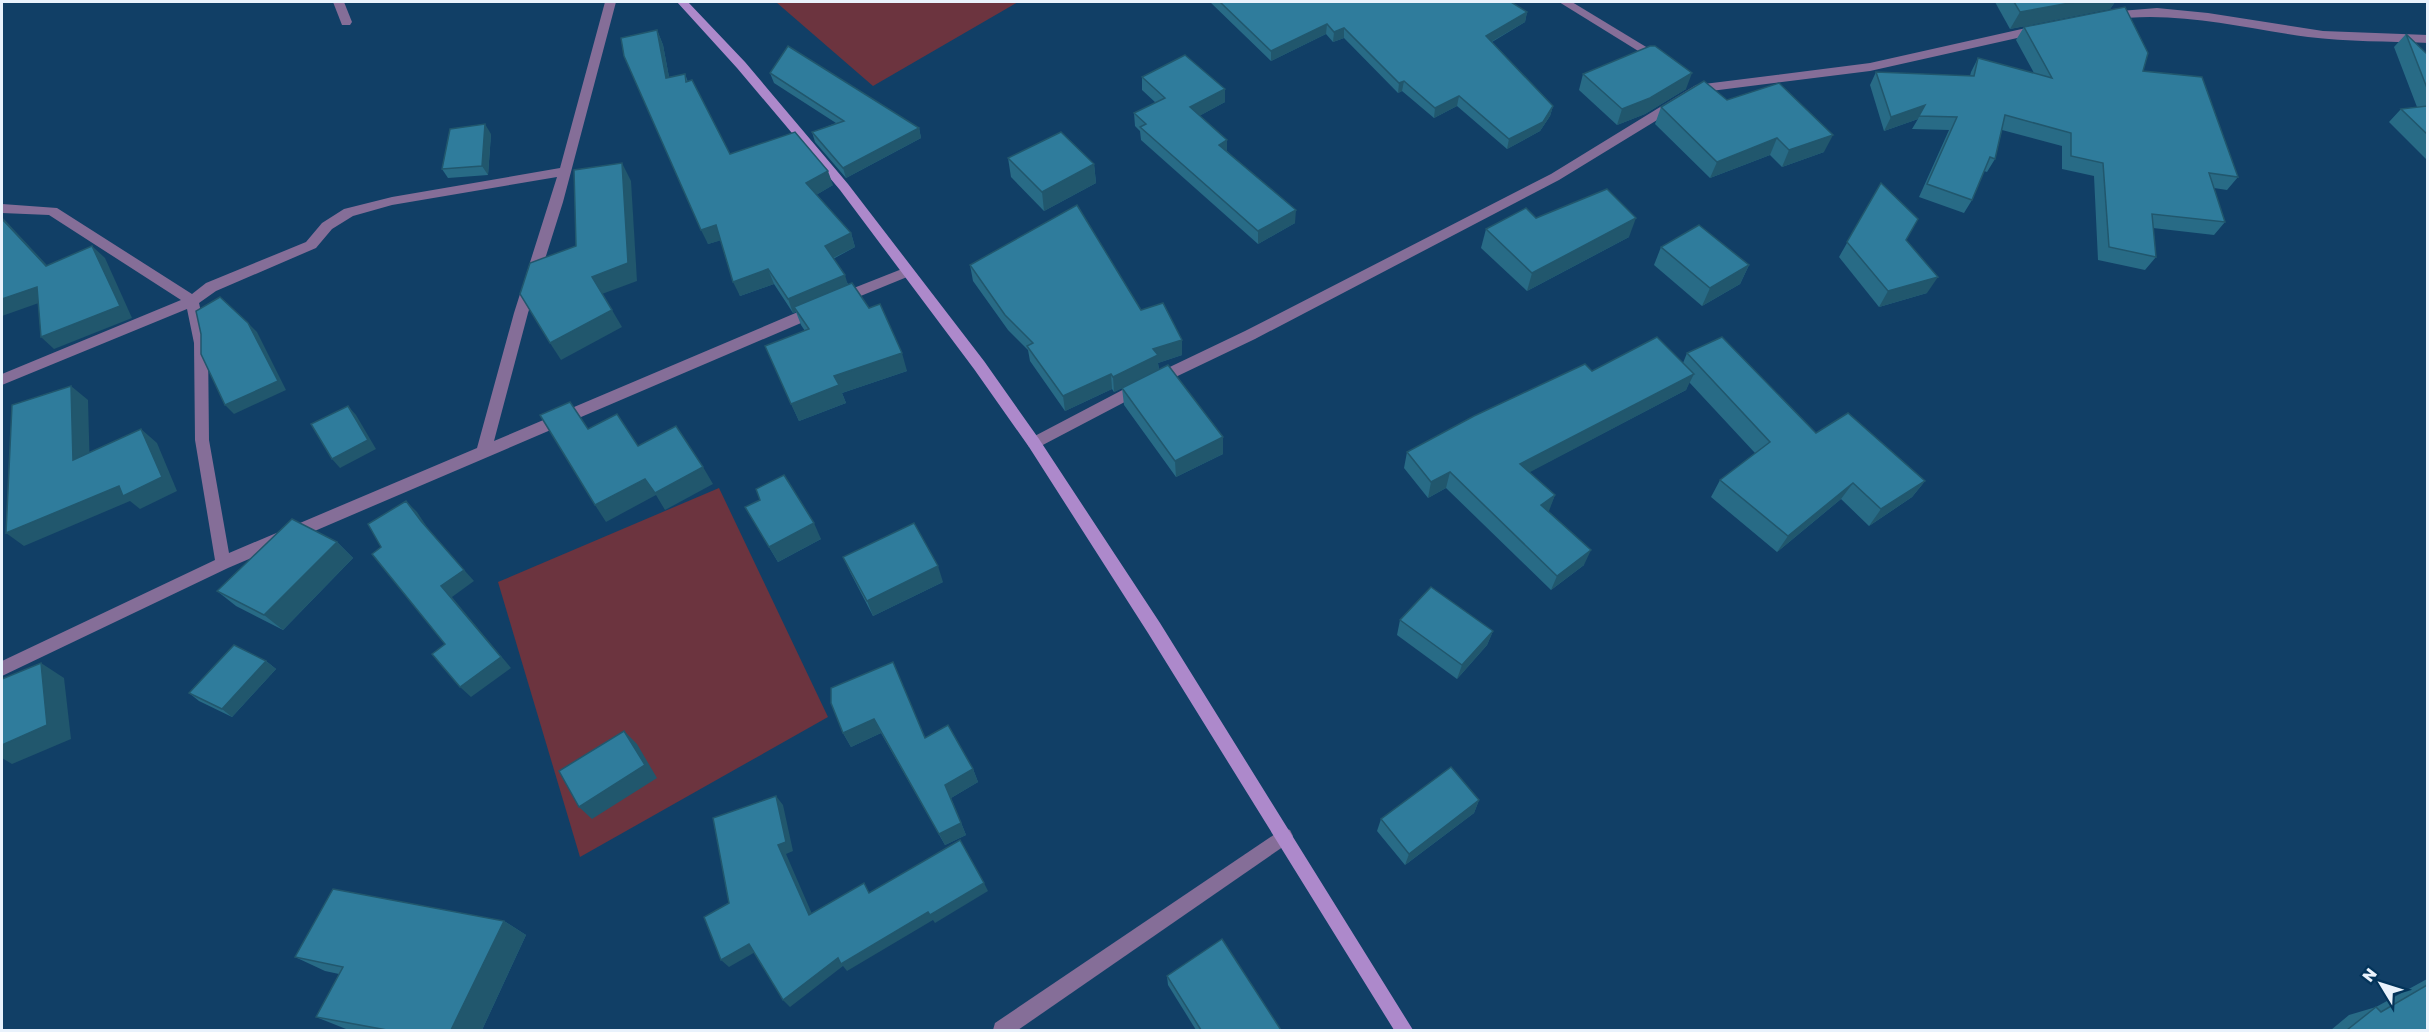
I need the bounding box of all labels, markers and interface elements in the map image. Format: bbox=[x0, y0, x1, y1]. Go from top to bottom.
north arrow bbox=[2351, 954, 2411, 1014]
text: N bbox=[2358, 964, 2381, 986]

